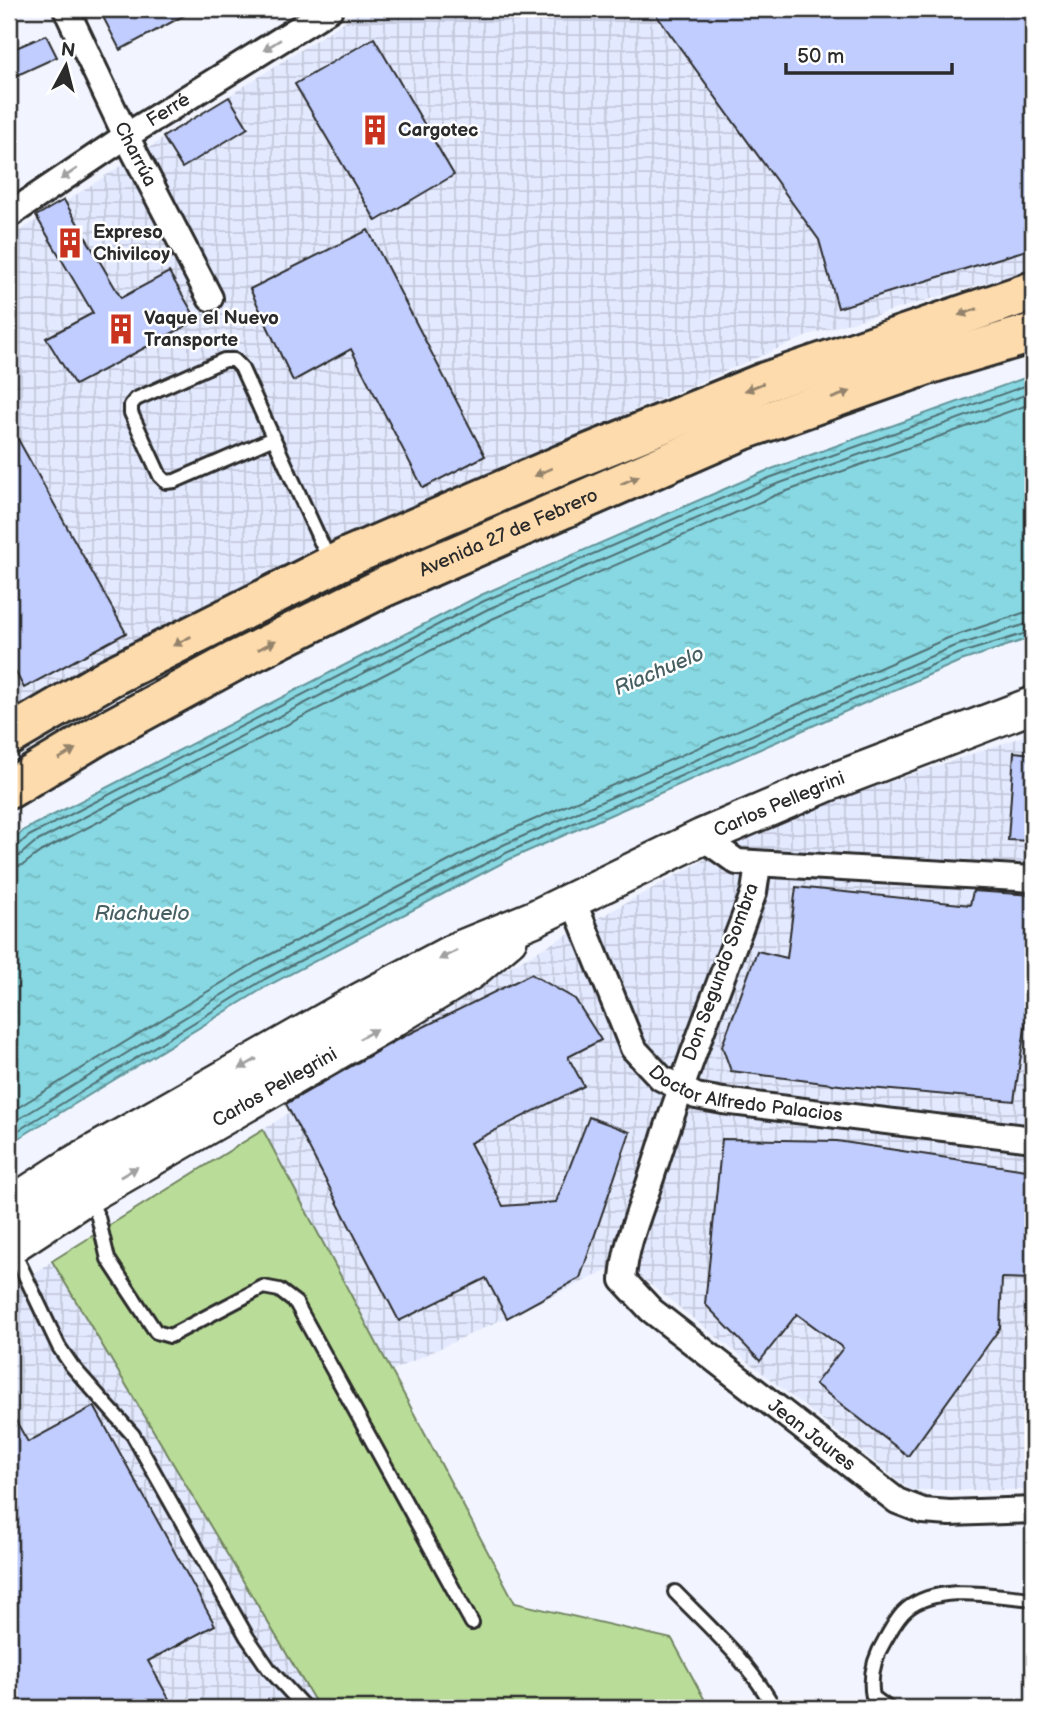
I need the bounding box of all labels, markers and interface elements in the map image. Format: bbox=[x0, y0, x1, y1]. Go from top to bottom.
north arrow bbox=[32, 32, 102, 102]
scale bar bbox=[786, 32, 953, 76]
text: N bbox=[59, 38, 76, 63]
one-way arrow bbox=[262, 38, 282, 51]
text: 50 m bbox=[797, 44, 844, 69]
street label: Ferré bbox=[142, 88, 194, 132]
building icon: Cargotec bbox=[358, 113, 392, 147]
street label: Charrúa bbox=[109, 118, 162, 190]
place label: Cargotec bbox=[398, 119, 479, 142]
one-way arrow bbox=[60, 167, 78, 181]
place label: Expreso Chivilcoy bbox=[93, 221, 170, 266]
building icon: Expreso Chivilcoy bbox=[53, 226, 87, 260]
place label: Vaque el Nuevo Transporte bbox=[144, 307, 279, 352]
one-way arrow bbox=[958, 307, 979, 318]
building icon: Vaque el Nuevo Transporte bbox=[104, 312, 138, 346]
one-way arrow bbox=[743, 381, 764, 392]
one-way arrow bbox=[831, 389, 852, 400]
one-way arrow bbox=[532, 467, 553, 478]
one-way arrow bbox=[620, 474, 641, 485]
street label: Avenida 27 de Febrero bbox=[415, 483, 601, 582]
one-way arrow bbox=[171, 635, 191, 647]
one-way arrow bbox=[257, 640, 277, 651]
water label: Riachuelo bbox=[610, 641, 708, 701]
one-way arrow bbox=[58, 748, 77, 760]
street label: Carlos Pellegrini bbox=[710, 766, 848, 842]
street label: Don Segundo Sombra bbox=[678, 880, 764, 1064]
water label: Riachuelo bbox=[94, 901, 190, 926]
one-way arrow bbox=[438, 949, 458, 960]
one-way arrow bbox=[359, 1027, 378, 1040]
street label: Carlos Pellegrini bbox=[208, 1042, 341, 1132]
one-way arrow bbox=[239, 1058, 258, 1070]
street label: Doctor Alfredo Palacios bbox=[644, 1060, 844, 1127]
one-way arrow bbox=[119, 1166, 139, 1178]
street label: Jean Jaures bbox=[763, 1394, 860, 1476]

